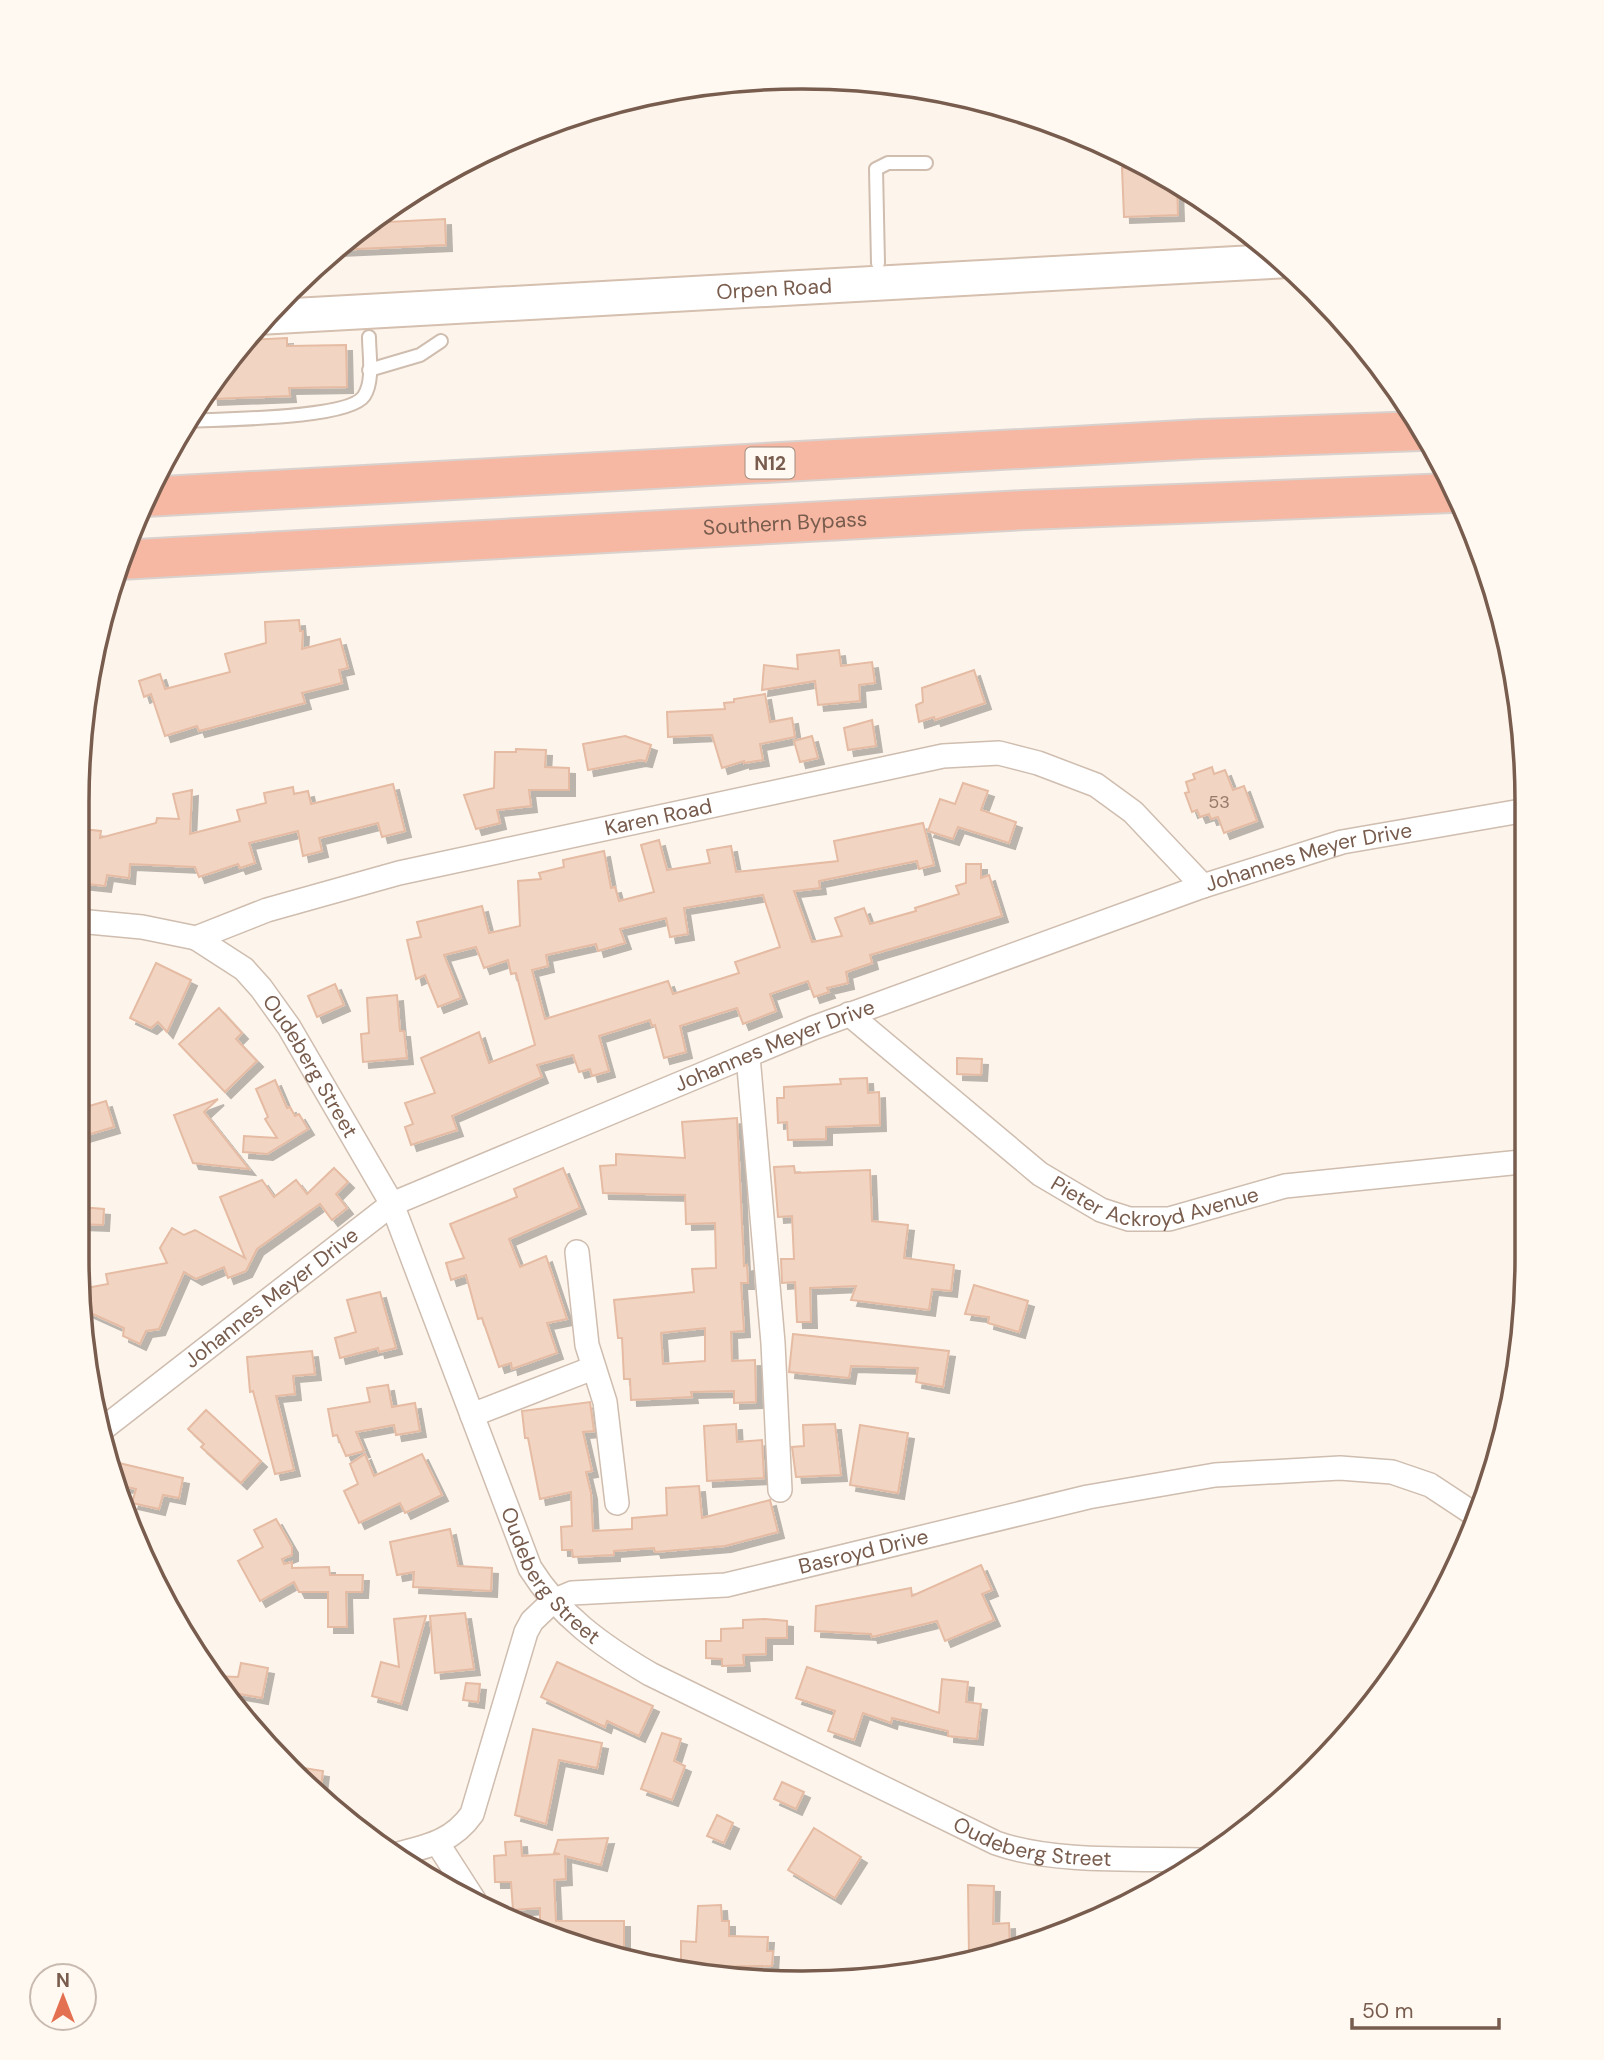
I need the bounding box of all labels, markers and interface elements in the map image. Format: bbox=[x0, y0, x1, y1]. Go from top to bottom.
street label: Orpen Road bbox=[716, 272, 833, 306]
road number: N12 bbox=[746, 447, 794, 478]
street label: Southern Bypass bbox=[702, 505, 868, 542]
house number: 53 bbox=[1208, 790, 1230, 814]
street label: Karen Road bbox=[602, 792, 715, 842]
street label: Johannes Meyer Drive bbox=[1202, 816, 1414, 898]
street label: Oudeberg Street bbox=[256, 989, 364, 1143]
street label: Johannes Meyer Drive bbox=[670, 993, 879, 1098]
street label: Pieter Ackroyd Avenue bbox=[1046, 1169, 1262, 1233]
street label: Johannes Meyer Drive bbox=[178, 1221, 364, 1374]
street label: Oudeberg Street bbox=[494, 1503, 606, 1651]
street label: Basroyd Drive bbox=[796, 1522, 931, 1581]
street label: Oudeberg Street bbox=[949, 1810, 1112, 1873]
north arrow bbox=[28, 1962, 98, 2032]
text: N bbox=[56, 1968, 70, 1993]
scale bar bbox=[1352, 1986, 1499, 2030]
text: 50 m bbox=[1362, 1997, 1413, 2025]

